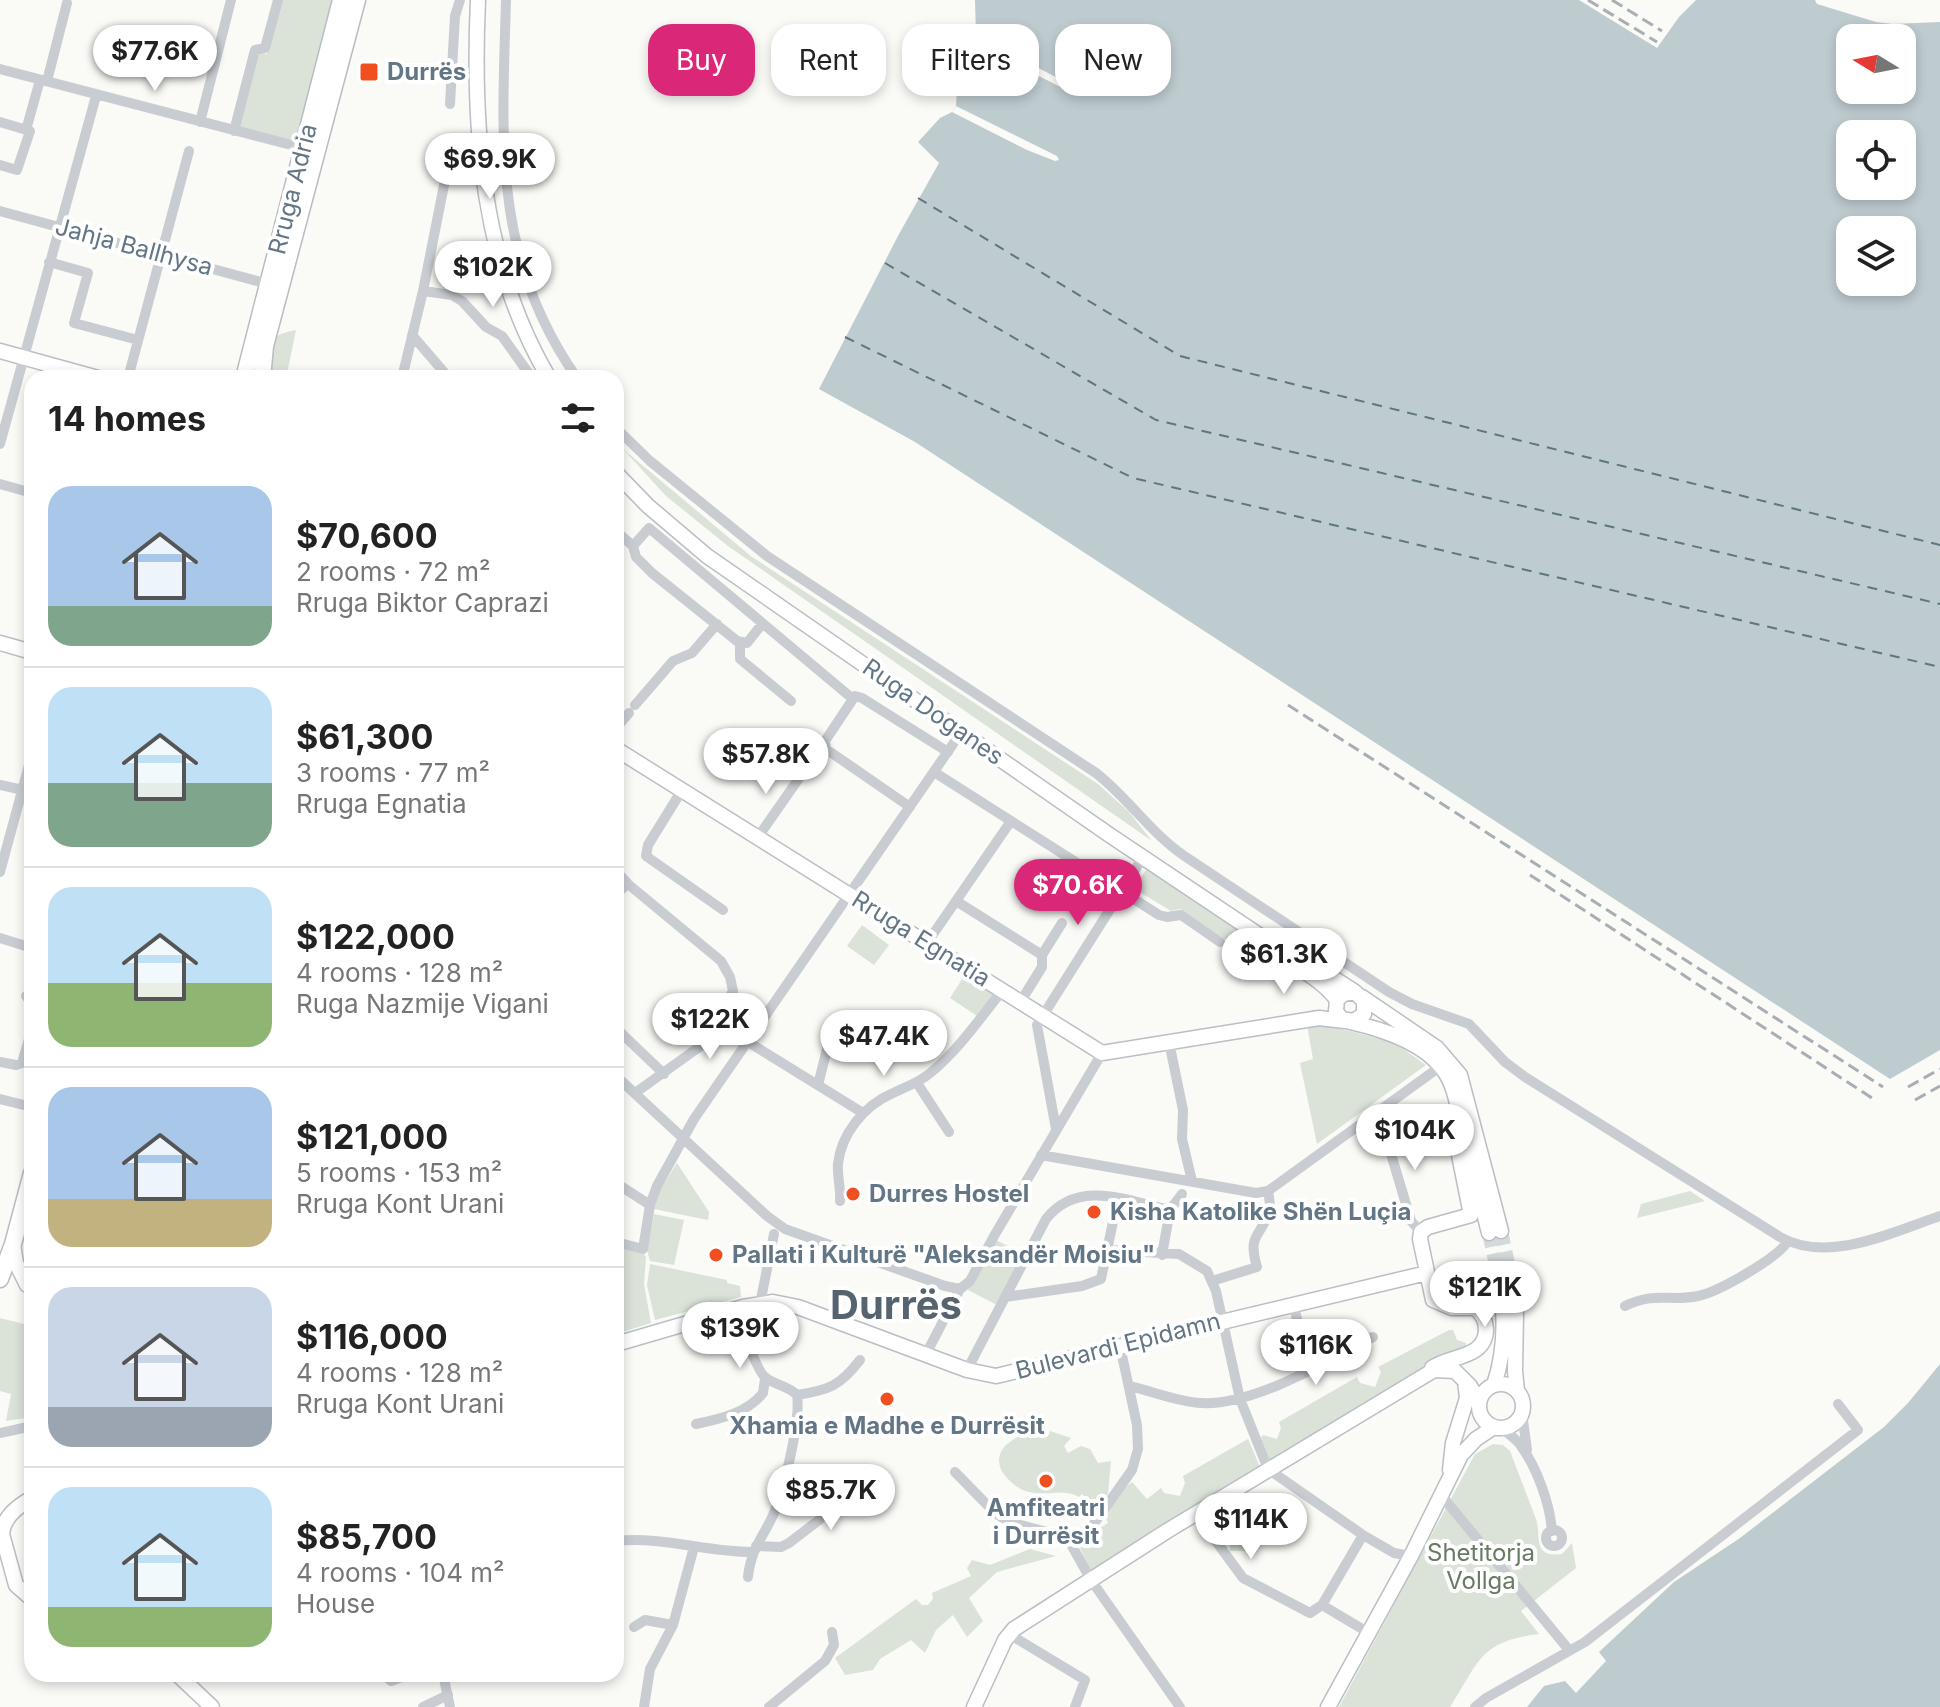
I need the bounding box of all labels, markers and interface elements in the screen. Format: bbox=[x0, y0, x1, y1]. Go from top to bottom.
chip: Buy bbox=[648, 24, 755, 96]
chip: Rent bbox=[771, 24, 886, 96]
chip: Filters bbox=[902, 24, 1039, 96]
chip: New bbox=[1055, 24, 1171, 96]
north arrow bbox=[1836, 24, 1916, 104]
map controls bbox=[1836, 24, 1916, 296]
pin: $77.6K bbox=[90, 25, 220, 93]
text: $77.6K bbox=[111, 35, 199, 66]
place label: Durrës bbox=[387, 57, 466, 86]
marker: Durrës bbox=[358, 61, 380, 83]
button: locate bbox=[1836, 120, 1916, 200]
street label: Rruga Adria bbox=[262, 121, 323, 257]
pin: $69.9K bbox=[425, 133, 555, 201]
text: $69.9K bbox=[443, 143, 537, 174]
street label: Jahja Ballhysa bbox=[52, 212, 216, 281]
button: layers bbox=[1836, 216, 1916, 296]
pin: $102K bbox=[437, 241, 549, 309]
text: $102K bbox=[453, 251, 533, 282]
icon: filters bbox=[556, 396, 600, 440]
text: 14 homes bbox=[48, 398, 206, 439]
text: $70,600 bbox=[296, 515, 438, 556]
icon: home bbox=[112, 518, 208, 614]
text: 2 rooms · 72 m² bbox=[296, 556, 490, 587]
text: Rruga Biktor Caprazi bbox=[296, 587, 549, 618]
street label: Ruga Doganes bbox=[857, 652, 1009, 771]
text: $61,300 bbox=[296, 716, 433, 757]
icon: home bbox=[112, 719, 208, 815]
pin: $57.8K bbox=[701, 728, 831, 796]
text: $57.8K bbox=[721, 738, 811, 769]
text: 3 rooms · 77 m² bbox=[296, 757, 490, 788]
text: Rruga Egnatia bbox=[296, 788, 467, 819]
pin: $70.6K bbox=[1013, 859, 1143, 927]
text: $70.6K bbox=[1032, 869, 1124, 900]
street label: Rruga Egnatia bbox=[847, 885, 996, 993]
text: $122,000 bbox=[296, 916, 455, 957]
icon: home bbox=[112, 919, 208, 1015]
pin: $61.3K bbox=[1219, 928, 1349, 996]
text: $61.3K bbox=[1240, 938, 1328, 969]
text: 4 rooms · 128 m² bbox=[296, 957, 503, 988]
text: Ruga Nazmije Vigani bbox=[296, 988, 549, 1019]
pin: $122K bbox=[654, 993, 766, 1061]
text: $122K bbox=[670, 1003, 750, 1034]
pin: $47.4K bbox=[819, 1010, 949, 1078]
text: $47.4K bbox=[838, 1020, 930, 1051]
pin: $104K bbox=[1359, 1104, 1471, 1172]
text: $104K bbox=[1374, 1114, 1456, 1145]
text: $121,000 bbox=[296, 1116, 448, 1157]
icon: home bbox=[112, 1119, 208, 1215]
text: 5 rooms · 153 m² bbox=[296, 1157, 502, 1188]
place label: Durres Hostel bbox=[869, 1179, 1029, 1208]
marker: Durres Hostel bbox=[844, 1185, 862, 1203]
text: Rruga Kont Urani bbox=[296, 1188, 504, 1219]
place label: Kisha Katolike Shën Luçia bbox=[1110, 1197, 1411, 1226]
marker: Kisha Katolike Shën Luçia bbox=[1085, 1203, 1103, 1221]
place label: Pallati i Kulturë "Aleksandër Moisiu" bbox=[732, 1240, 1155, 1269]
marker: Pallati i Kulturë "Aleksandër Moisiu" bbox=[707, 1246, 725, 1264]
pin: $121K bbox=[1429, 1261, 1541, 1329]
text: $121K bbox=[1448, 1271, 1522, 1302]
district label: Durrës bbox=[830, 1280, 962, 1329]
pin: $139K bbox=[684, 1302, 796, 1370]
street label: Bulevardi Epidamn bbox=[1012, 1306, 1223, 1385]
text: $139K bbox=[700, 1312, 780, 1343]
text: $116,000 bbox=[296, 1316, 448, 1357]
icon: home bbox=[112, 1319, 208, 1415]
pin: $116K bbox=[1260, 1319, 1372, 1387]
text: $116K bbox=[1278, 1329, 1354, 1360]
text: 4 rooms · 128 m² bbox=[296, 1357, 503, 1388]
text: Rruga Kont Urani bbox=[296, 1388, 504, 1419]
marker: Xhamia e Madhe e Durrësit bbox=[878, 1390, 896, 1408]
place label: Xhamia e Madhe e Durrësit bbox=[729, 1411, 1045, 1440]
pin: $85.7K bbox=[766, 1464, 896, 1532]
marker: Amfiteatri i Durrësit bbox=[1037, 1472, 1055, 1490]
text: $85.7K bbox=[785, 1474, 877, 1505]
place label: Amfiteatri i Durrësit bbox=[987, 1493, 1105, 1550]
pin: $114K bbox=[1195, 1493, 1307, 1561]
text: $114K bbox=[1213, 1503, 1289, 1534]
text: $85,700 bbox=[296, 1516, 437, 1557]
icon: home bbox=[112, 1519, 208, 1615]
park label: Shetitorja Vollga bbox=[1427, 1538, 1535, 1595]
text: 4 rooms · 104 m² bbox=[296, 1557, 505, 1588]
text: House bbox=[296, 1588, 375, 1619]

